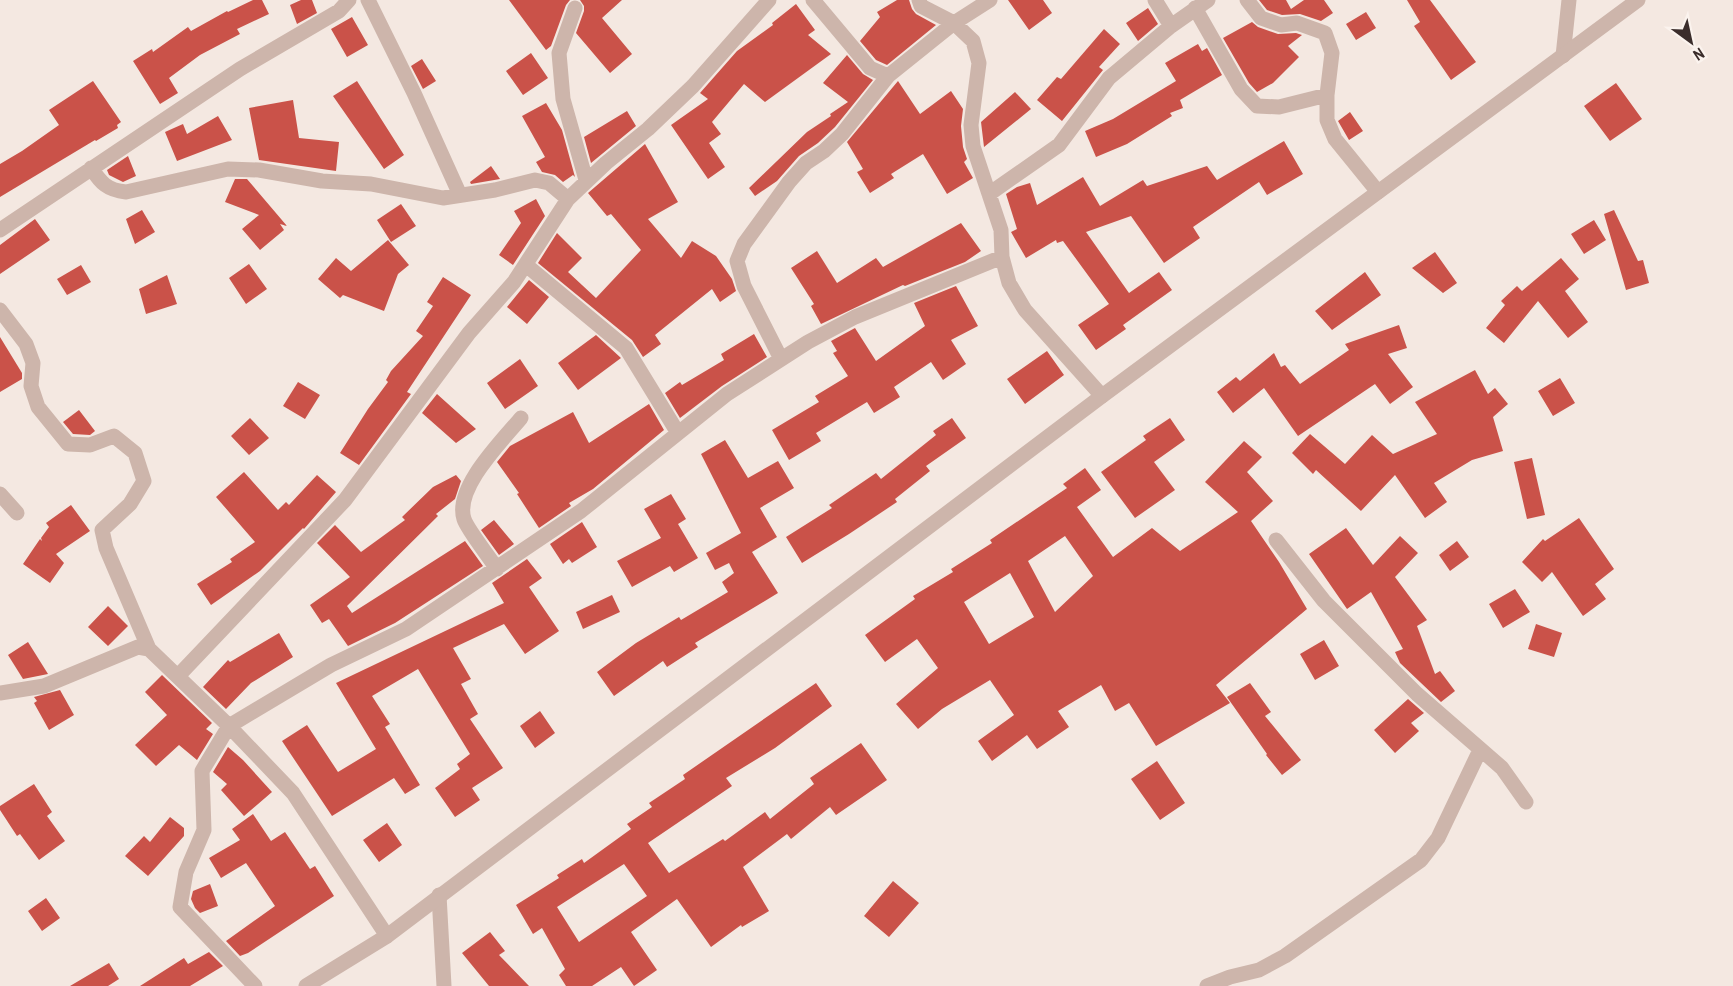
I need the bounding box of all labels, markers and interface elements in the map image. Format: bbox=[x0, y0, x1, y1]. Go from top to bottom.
north arrow bbox=[1661, 12, 1721, 72]
text: N bbox=[1689, 43, 1709, 66]

